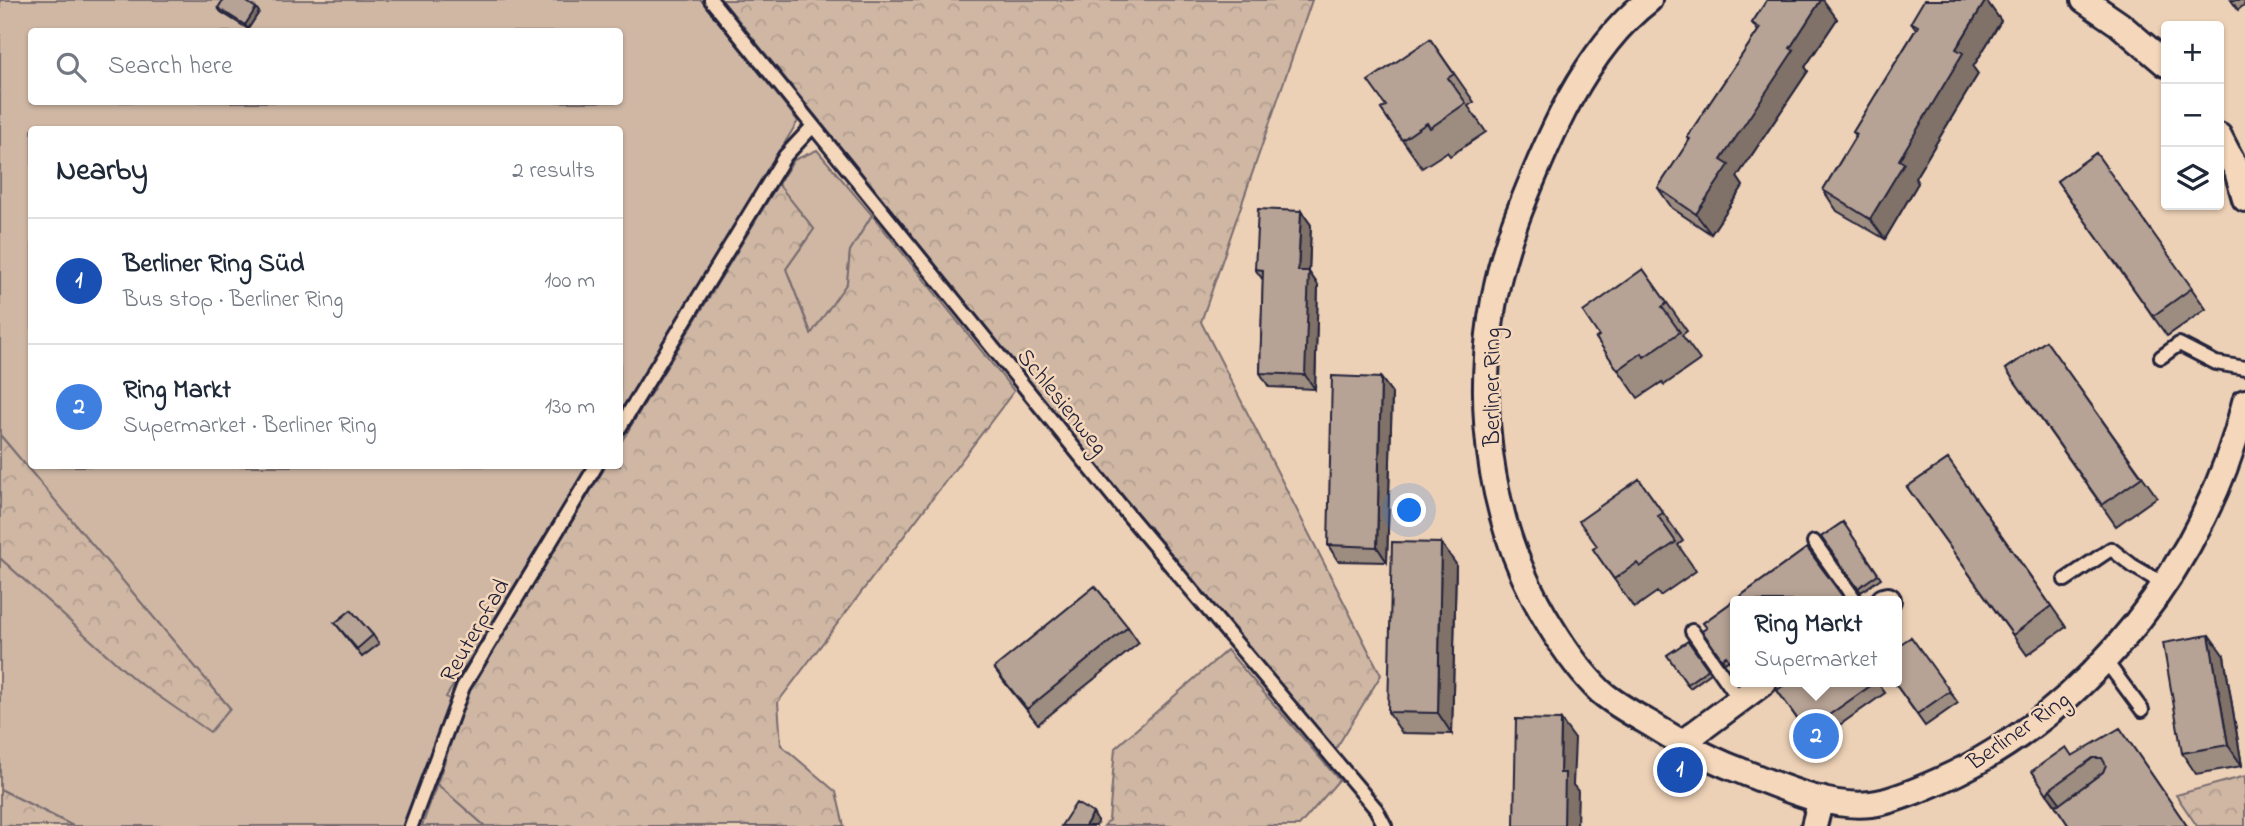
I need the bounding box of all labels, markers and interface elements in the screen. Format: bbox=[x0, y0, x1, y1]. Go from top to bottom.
map controls bbox=[2161, 21, 2224, 210]
button: + bbox=[2161, 21, 2224, 84]
search box bbox=[28, 28, 623, 105]
icon: search bbox=[52, 48, 90, 86]
text: Search here bbox=[108, 48, 233, 86]
button: − bbox=[2161, 84, 2224, 147]
button: layers bbox=[2161, 147, 2224, 210]
text: Nearby bbox=[56, 150, 148, 194]
text: 2 results bbox=[512, 155, 595, 188]
text: Berliner Ring Süd bbox=[123, 246, 304, 284]
text: 1 bbox=[75, 265, 83, 298]
text: 100 m bbox=[544, 265, 595, 298]
text: Bus stop · Berliner Ring bbox=[123, 284, 343, 317]
street label: Berliner Ring bbox=[1476, 328, 1511, 447]
street label: Schlesienweg bbox=[1007, 342, 1115, 464]
text: Ring Markt bbox=[123, 372, 231, 410]
text: 2 bbox=[73, 391, 85, 424]
text: 130 m bbox=[545, 391, 595, 424]
text: Supermarket · Berliner Ring bbox=[123, 410, 377, 443]
your location bbox=[1392, 493, 1426, 527]
street label: Reuterpfad bbox=[432, 572, 520, 690]
popup bbox=[1730, 596, 1902, 687]
text: Ring Markt bbox=[1754, 606, 1862, 644]
text: Supermarket bbox=[1754, 644, 1878, 677]
street label: Berliner Ring bbox=[1960, 684, 2078, 781]
pin: 2 bbox=[1793, 710, 1839, 762]
pin: 1 bbox=[1657, 744, 1703, 796]

